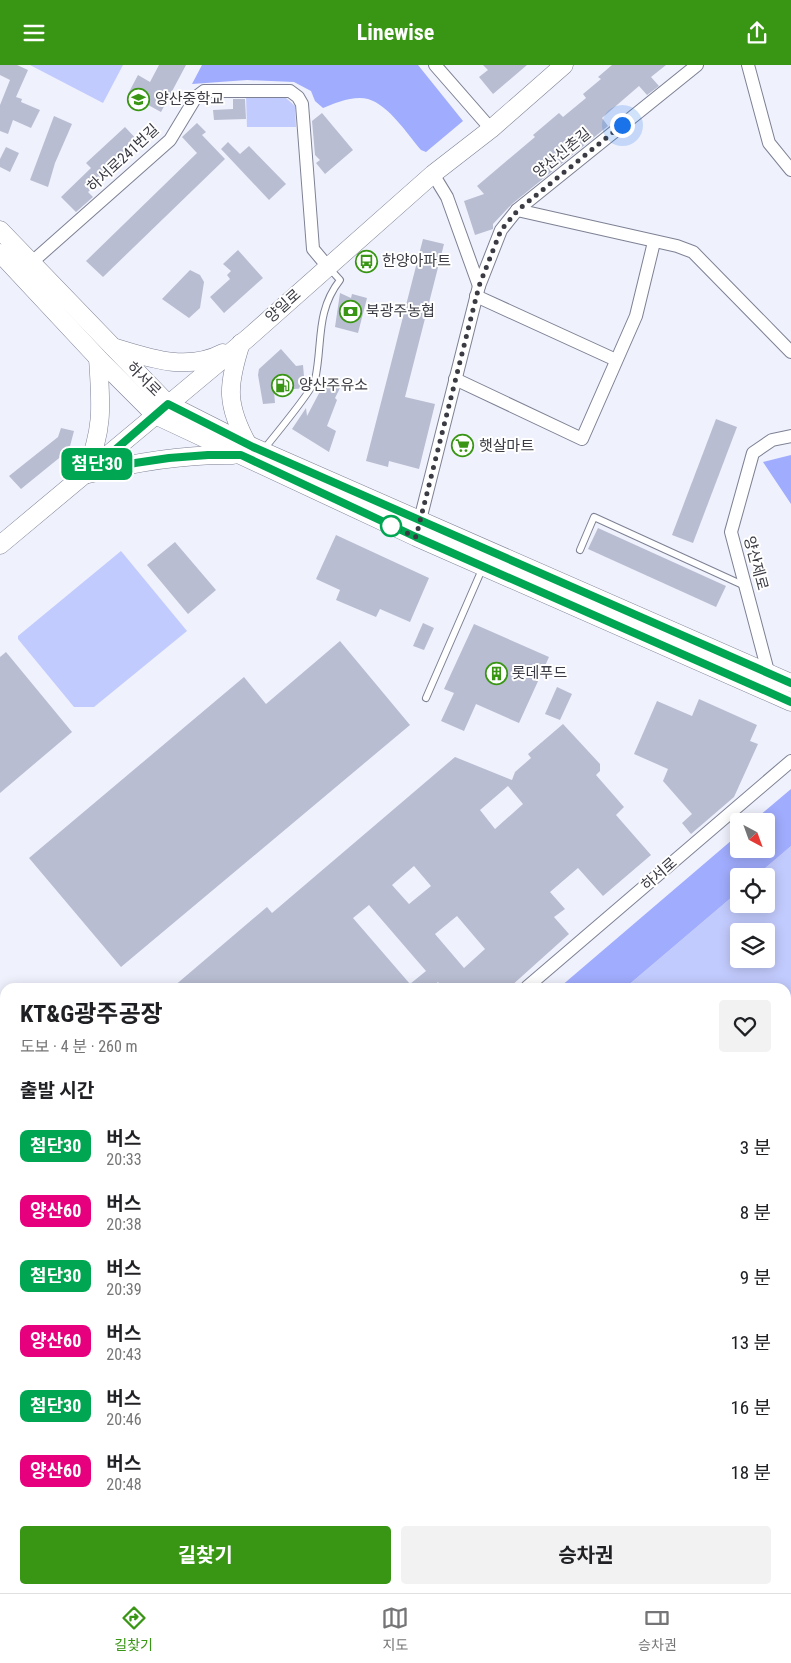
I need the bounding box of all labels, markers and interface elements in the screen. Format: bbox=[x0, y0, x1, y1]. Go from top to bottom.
icon: menu bbox=[20, 19, 48, 47]
icon: share bbox=[743, 19, 771, 47]
text: Linewise bbox=[357, 20, 434, 45]
school or university icon: 양산중학교 bbox=[127, 87, 151, 111]
place label: 양산중학교 bbox=[155, 90, 224, 108]
your location bbox=[610, 113, 635, 138]
street label: 하서로241번길 bbox=[84, 120, 162, 196]
street label: 양산신촌길 bbox=[530, 124, 594, 182]
bus stop icon: 한양아파트 bbox=[354, 249, 378, 273]
place label: 한양아파트 bbox=[382, 252, 451, 270]
street label: 양일로 bbox=[262, 285, 304, 327]
bank icon: 북광주농협 bbox=[338, 299, 362, 323]
place label: 북광주농협 bbox=[366, 302, 435, 320]
street label: 하서로 bbox=[123, 358, 165, 400]
fuel station icon: 양산주유소 bbox=[271, 373, 295, 397]
place label: 양산주유소 bbox=[299, 376, 368, 394]
supermarket icon: 햇살마트 bbox=[451, 434, 475, 458]
place label: 햇살마트 bbox=[479, 437, 534, 455]
line badge: 첨단30 bbox=[62, 448, 132, 480]
text: 첨단30 bbox=[71, 453, 123, 474]
unlabelled marker bbox=[380, 515, 402, 537]
street label: 양산제로 bbox=[740, 534, 772, 592]
building icon: 롯데푸드 bbox=[484, 661, 508, 685]
place label: 롯데푸드 bbox=[512, 664, 567, 682]
north arrow bbox=[730, 813, 775, 857]
map controls bbox=[730, 813, 775, 968]
street label: 하서로 bbox=[637, 854, 681, 894]
button: locate bbox=[730, 868, 775, 913]
button: layers bbox=[730, 923, 775, 968]
text: KT&G광주공장 bbox=[20, 1000, 163, 1028]
button: heart bbox=[719, 1000, 771, 1052]
text: 도보 · 4 분 · 260 m bbox=[20, 1037, 138, 1056]
text: 출발 시간 bbox=[20, 1079, 94, 1102]
text: 버스 bbox=[106, 1127, 141, 1150]
text: 첨단30 bbox=[30, 1135, 81, 1156]
text: 3 분 bbox=[740, 1136, 771, 1159]
text: 20:33 bbox=[106, 1150, 142, 1169]
text: 버스 bbox=[106, 1192, 141, 1215]
text: 양산60 bbox=[30, 1200, 81, 1221]
text: 8 분 bbox=[740, 1201, 771, 1224]
text: 20:38 bbox=[106, 1215, 142, 1234]
text: 버스 bbox=[106, 1257, 141, 1280]
text: 첨단30 bbox=[30, 1265, 81, 1286]
text: 9 분 bbox=[740, 1266, 771, 1289]
text: 20:39 bbox=[106, 1280, 142, 1299]
text: 버스 bbox=[106, 1322, 141, 1345]
text: 양산60 bbox=[30, 1330, 81, 1351]
text: 13 분 bbox=[730, 1331, 771, 1354]
text: 20:43 bbox=[106, 1345, 142, 1364]
text: 버스 bbox=[106, 1387, 141, 1410]
text: 첨단30 bbox=[30, 1395, 81, 1416]
text: 16 분 bbox=[730, 1396, 771, 1419]
text: 20:46 bbox=[106, 1410, 142, 1429]
text: 버스 bbox=[106, 1452, 141, 1475]
text: 양산60 bbox=[30, 1460, 81, 1481]
text: 18 분 bbox=[730, 1461, 771, 1484]
text: 20:48 bbox=[106, 1475, 142, 1494]
button: 길찾기 bbox=[20, 1526, 391, 1584]
button: 승차권 bbox=[401, 1526, 771, 1584]
tab: 길찾기 bbox=[114, 1604, 153, 1654]
tab: 지도 bbox=[381, 1604, 409, 1654]
tab: 승차권 bbox=[638, 1604, 677, 1654]

